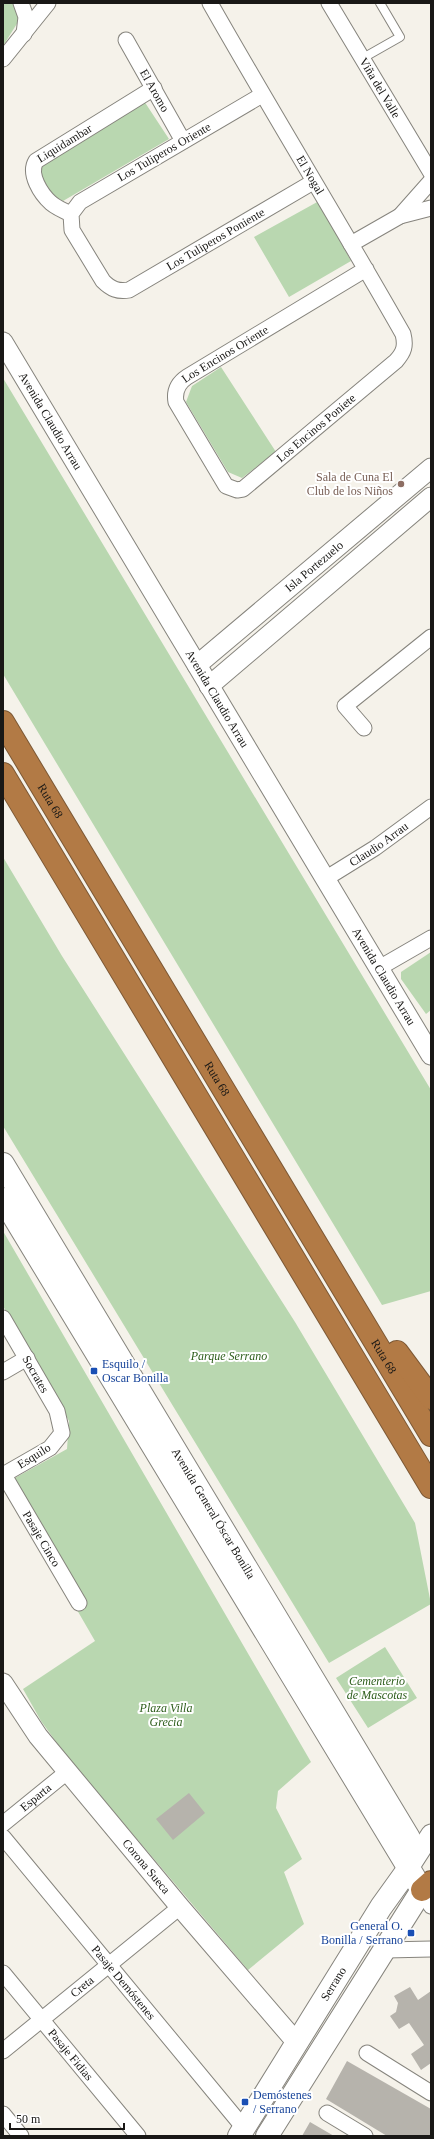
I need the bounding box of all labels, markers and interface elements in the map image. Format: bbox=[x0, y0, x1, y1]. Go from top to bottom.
street label: Viña del Valle bbox=[356, 55, 403, 121]
street label: El Aromo bbox=[137, 67, 172, 114]
street label: Los Tuliperos Oriente bbox=[115, 120, 213, 184]
street label: Liquidambar bbox=[34, 121, 95, 166]
street label: El Nogal bbox=[293, 153, 328, 198]
street label: Los Tuliperos Poniente bbox=[164, 205, 267, 273]
street label: Los Encinos Oriente bbox=[179, 323, 271, 386]
street label: Avenida Claudio Arrau bbox=[16, 370, 85, 472]
street label: Los Encinos Poniete bbox=[274, 391, 358, 465]
place label: Sala de Cuna El Club de los Niños bbox=[307, 470, 394, 498]
marker: Sala de Cuna El Club de los Niños bbox=[396, 479, 406, 489]
street label: Isla Portezuelo bbox=[282, 538, 346, 595]
street label: Avenida Claudio Arrau bbox=[182, 647, 252, 750]
street label: Ruta 68 bbox=[35, 781, 66, 821]
street label: Claudio Arrau bbox=[347, 819, 411, 869]
street label: Avenida Claudio Arrau bbox=[349, 925, 418, 1028]
street label: Ruta 68 bbox=[201, 1059, 233, 1098]
street label: Ruta 68 bbox=[368, 1337, 400, 1376]
park label: Parque Serrano bbox=[190, 1349, 267, 1363]
street label: Socrates bbox=[19, 1353, 52, 1396]
place label: Esquilo / Oscar Bonilla bbox=[102, 1357, 169, 1385]
marker: Esquilo / Oscar Bonilla bbox=[89, 1366, 99, 1376]
street label: Esquilo bbox=[15, 1440, 53, 1472]
street label: Avenida General Óscar Bonilla bbox=[169, 1446, 259, 1582]
street label: Pasaje Cinco bbox=[20, 1508, 63, 1569]
park label: Cementerio de Mascotas bbox=[347, 1674, 407, 1702]
park label: Plaza Villa Grecia bbox=[139, 1701, 192, 1729]
street label: Esparta bbox=[17, 1780, 55, 1814]
street label: Corona Sueca bbox=[119, 1836, 173, 1897]
place label: General O. Bonilla / Serrano bbox=[321, 1919, 403, 1947]
marker: General O. Bonilla / Serrano bbox=[406, 1928, 416, 1938]
street label: Pasaje Demóstenes bbox=[89, 1943, 159, 2023]
street label: Serrano bbox=[318, 1964, 349, 2003]
street label: Creta bbox=[68, 1973, 97, 2000]
street label: Pasaje Fidias bbox=[45, 2026, 96, 2084]
place label: Demóstenes / Serrano bbox=[253, 2088, 312, 2116]
marker: Demóstenes / Serrano bbox=[240, 2097, 250, 2107]
scale bar bbox=[10, 2105, 124, 2131]
text: 50 m bbox=[16, 2112, 41, 2126]

